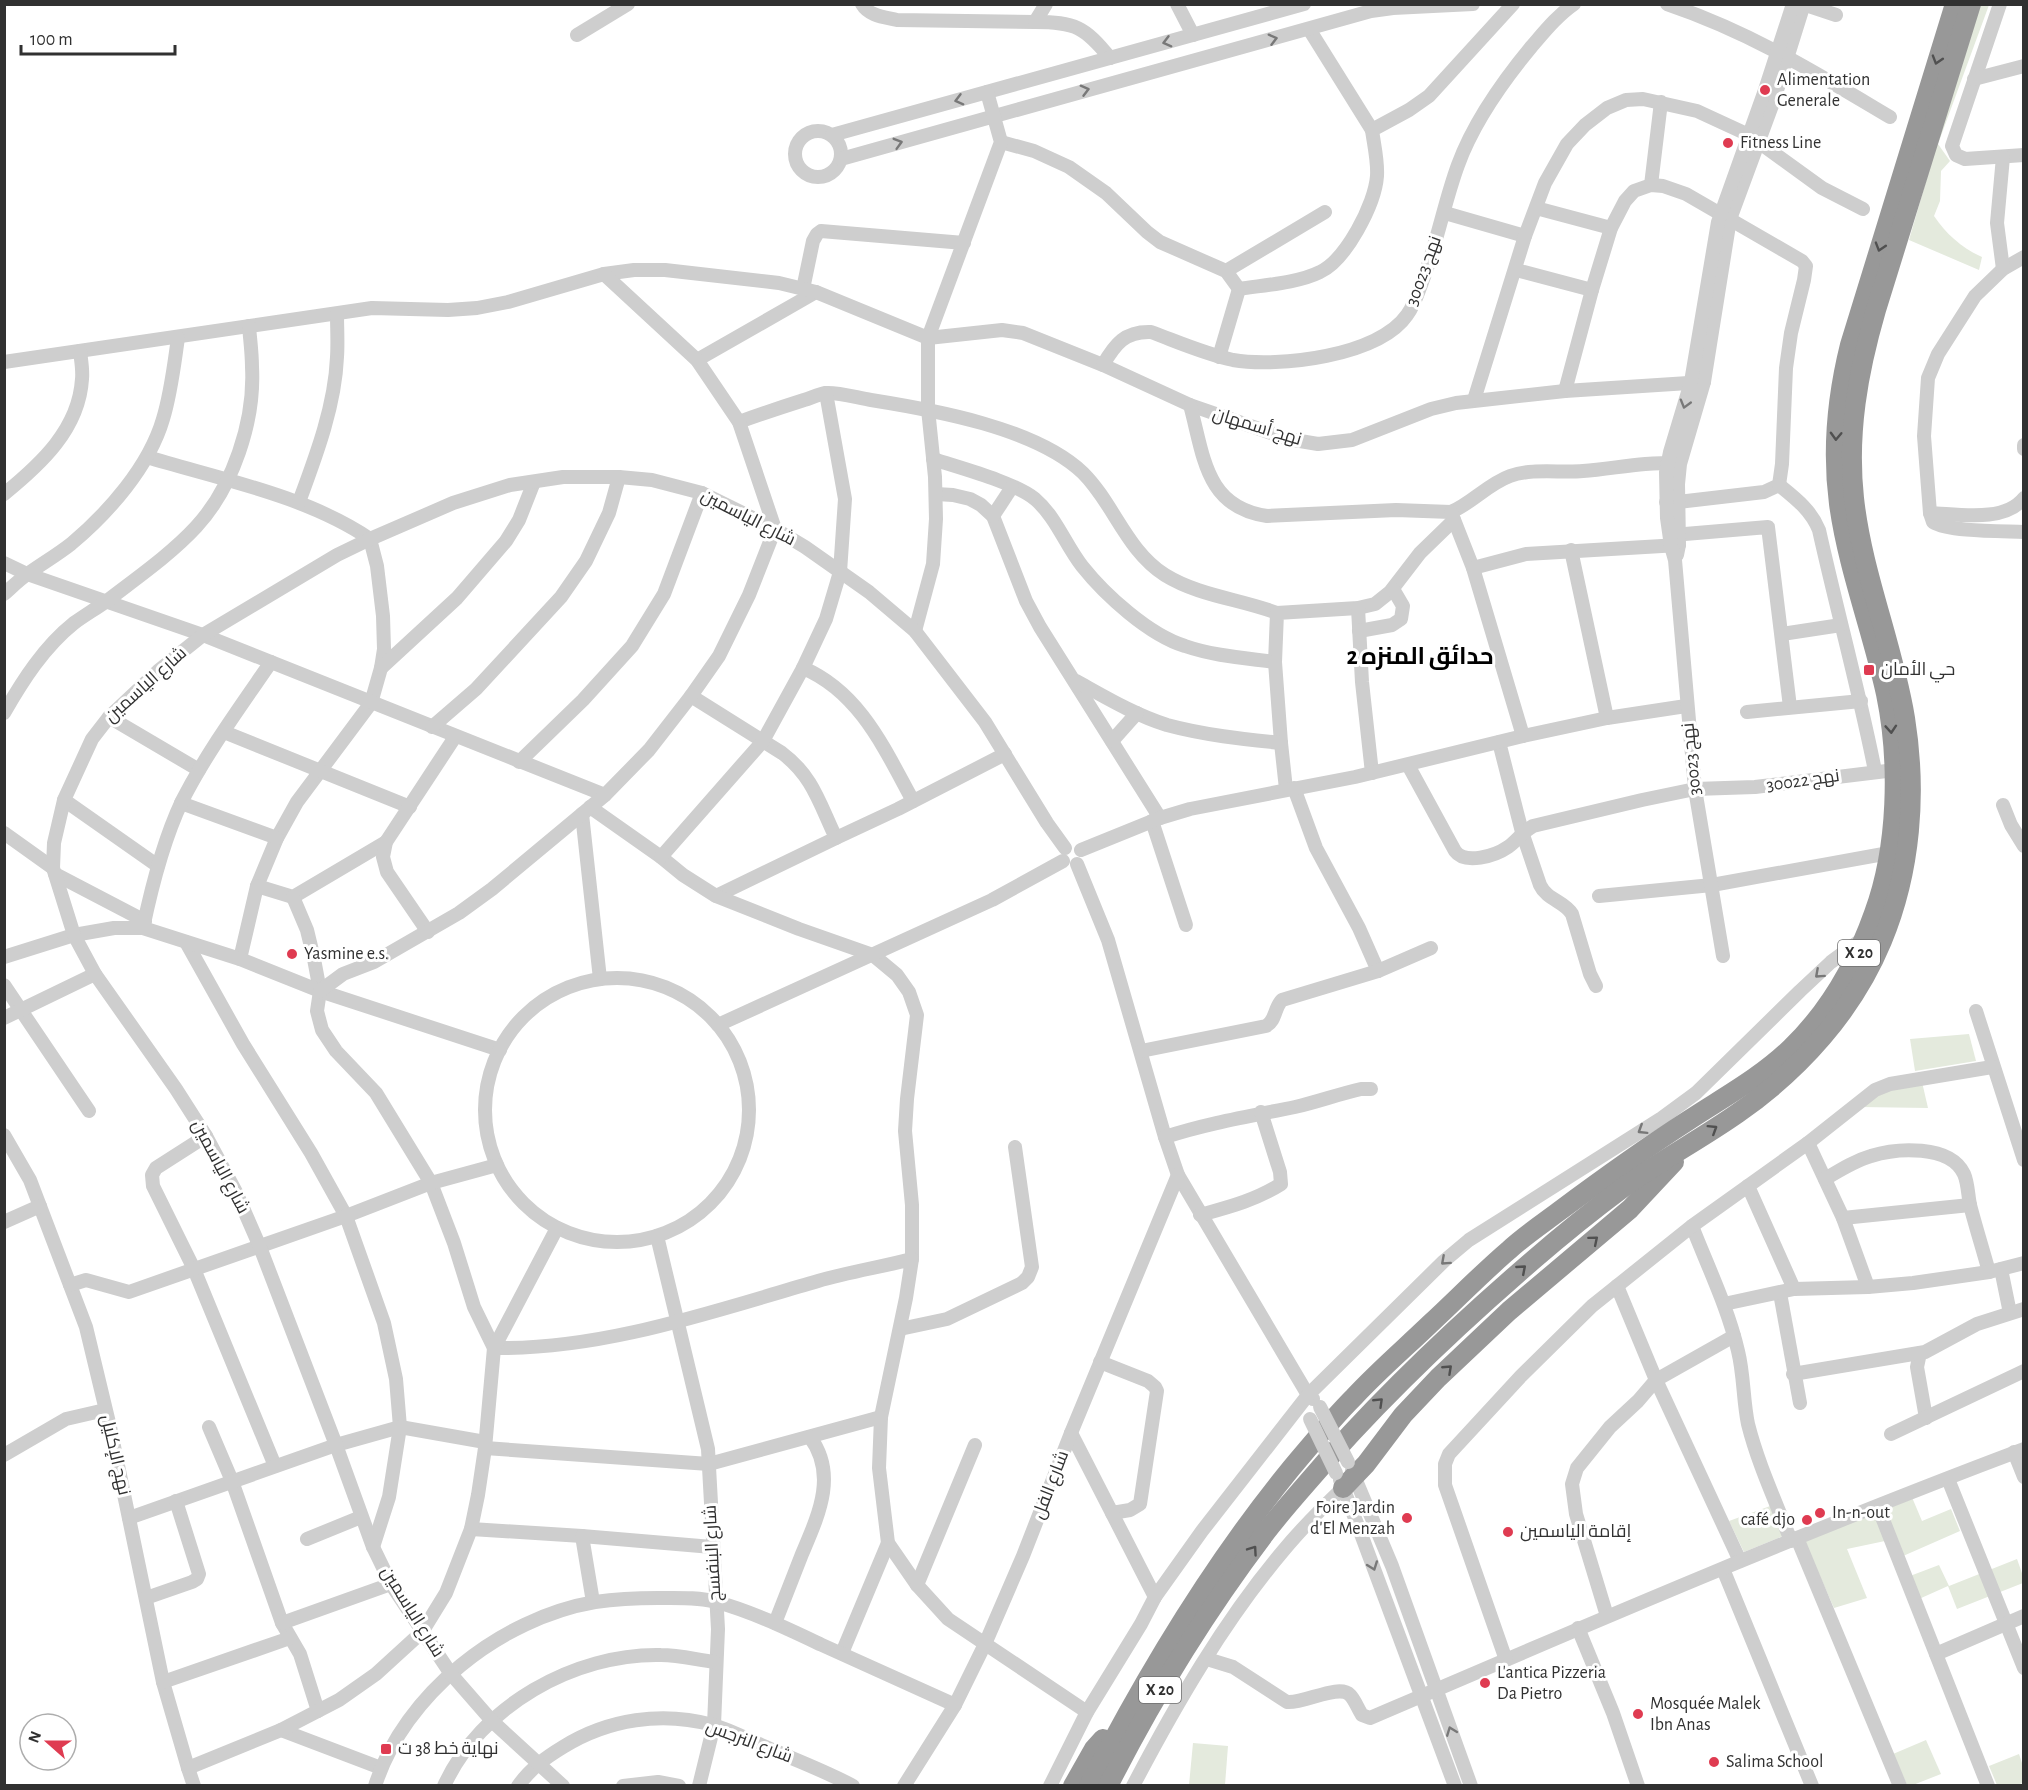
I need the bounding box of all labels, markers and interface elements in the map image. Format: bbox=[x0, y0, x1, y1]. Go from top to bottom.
scale bar bbox=[21, 18, 176, 56]
text: 100 m bbox=[30, 31, 73, 49]
one-way arrow bbox=[1268, 33, 1278, 46]
one-way arrow bbox=[1162, 35, 1172, 48]
one-way arrow bbox=[1932, 54, 1945, 65]
place label: Alimentation Generale bbox=[1777, 71, 1870, 110]
marker: Alimentation Generale bbox=[1758, 83, 1772, 97]
one-way arrow bbox=[1079, 85, 1090, 97]
one-way arrow bbox=[954, 93, 965, 105]
place label: Fitness Line bbox=[1740, 134, 1821, 152]
marker: Fitness Line bbox=[1721, 136, 1735, 150]
one-way arrow bbox=[892, 137, 902, 150]
street label: نهج 30023 bbox=[1403, 234, 1447, 309]
one-way arrow bbox=[1875, 241, 1887, 252]
one-way arrow bbox=[1680, 398, 1692, 409]
street label: نهج أسمهان bbox=[1210, 402, 1305, 451]
one-way arrow bbox=[1830, 432, 1843, 441]
street label: شارع الياسمين bbox=[697, 486, 798, 551]
street label: شارع الياسمين bbox=[101, 643, 192, 728]
district label: حدائق المنزه 2 bbox=[1346, 644, 1494, 670]
place label: حي الأمان bbox=[1881, 660, 1955, 683]
marker: حي الأمان bbox=[1862, 663, 1876, 677]
street label: نهج 30023 bbox=[1679, 722, 1707, 796]
one-way arrow bbox=[1885, 725, 1898, 734]
street label: نهج 30022 bbox=[1765, 767, 1841, 797]
road number: X 20 bbox=[1838, 940, 1880, 966]
place label: Yasmine e.s. bbox=[304, 945, 389, 963]
marker: Yasmine e.s. bbox=[285, 947, 299, 961]
one-way arrow bbox=[1815, 966, 1826, 977]
street label: شارع الياسمين bbox=[186, 1117, 253, 1218]
one-way arrow bbox=[1638, 1123, 1648, 1135]
one-way arrow bbox=[1707, 1124, 1717, 1136]
one-way arrow bbox=[1587, 1236, 1598, 1247]
one-way arrow bbox=[1441, 1254, 1452, 1265]
one-way arrow bbox=[1515, 1266, 1526, 1277]
one-way arrow bbox=[1440, 1365, 1451, 1376]
one-way arrow bbox=[1373, 1398, 1383, 1409]
street label: نهج الإكليل bbox=[95, 1413, 133, 1497]
street label: شارع الفل bbox=[1029, 1448, 1074, 1522]
place label: Foire Jardin d'El Menzah bbox=[1310, 1499, 1395, 1538]
street label: شارع البنفسج bbox=[700, 1504, 727, 1602]
place label: In-n-out bbox=[1832, 1504, 1890, 1522]
marker: In-n-out bbox=[1813, 1506, 1827, 1520]
marker: Foire Jardin d'El Menzah bbox=[1400, 1511, 1414, 1525]
place label: café djo bbox=[1741, 1511, 1795, 1529]
marker: café djo bbox=[1800, 1513, 1814, 1527]
place label: إقامة الياسمين bbox=[1520, 1523, 1631, 1542]
marker: إقامة الياسمين bbox=[1501, 1525, 1515, 1539]
one-way arrow bbox=[1246, 1546, 1257, 1557]
one-way arrow bbox=[1366, 1561, 1379, 1571]
street label: شارع الياسمين bbox=[375, 1563, 448, 1662]
place label: L'antica Pizzeria Da Pietro bbox=[1497, 1664, 1606, 1703]
marker: L'antica Pizzeria Da Pietro bbox=[1478, 1676, 1492, 1690]
road number: X 20 bbox=[1139, 1677, 1181, 1703]
place label: Mosquée Malek Ibn Anas bbox=[1650, 1695, 1761, 1734]
marker: Mosquée Malek Ibn Anas bbox=[1631, 1707, 1645, 1721]
north arrow bbox=[18, 1712, 78, 1772]
street label: شارع النرجس bbox=[703, 1716, 795, 1769]
one-way arrow bbox=[1446, 1726, 1458, 1737]
text: N bbox=[25, 1729, 44, 1745]
place label: نهاية خط 38 ت bbox=[398, 1740, 499, 1759]
marker: نهاية خط 38 ت bbox=[379, 1742, 393, 1756]
place label: Salima School bbox=[1726, 1753, 1824, 1771]
marker: Salima School bbox=[1707, 1755, 1721, 1769]

